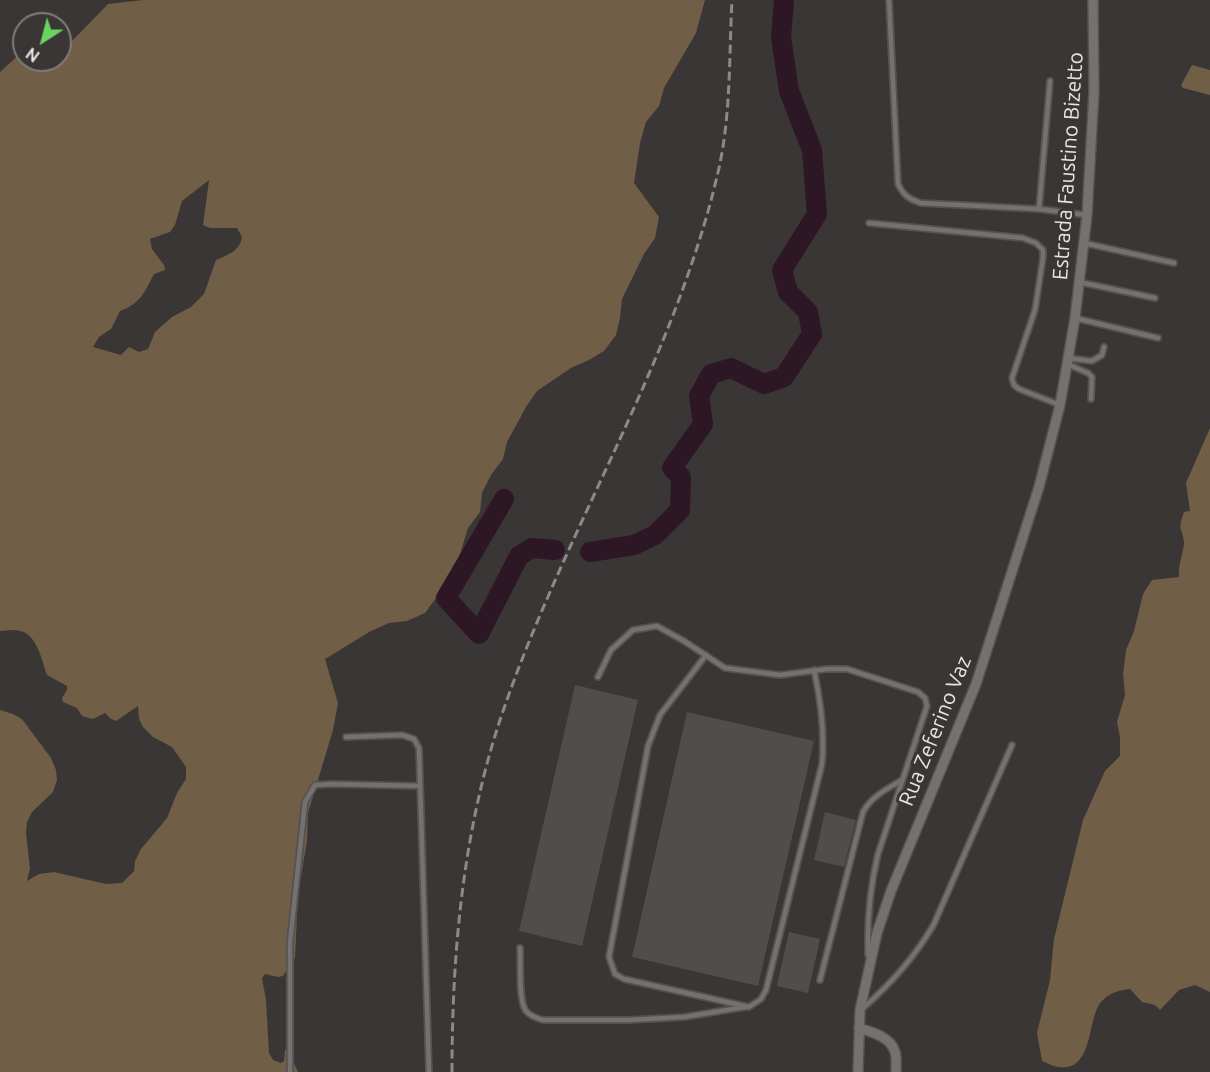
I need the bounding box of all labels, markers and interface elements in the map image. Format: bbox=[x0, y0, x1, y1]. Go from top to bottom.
north arrow bbox=[12, 12, 72, 72]
text: N bbox=[22, 44, 43, 66]
street label: Estrada Faustino Bizetto bbox=[1047, 51, 1089, 281]
street label: Rua Zeferino Vaz bbox=[893, 652, 977, 810]

